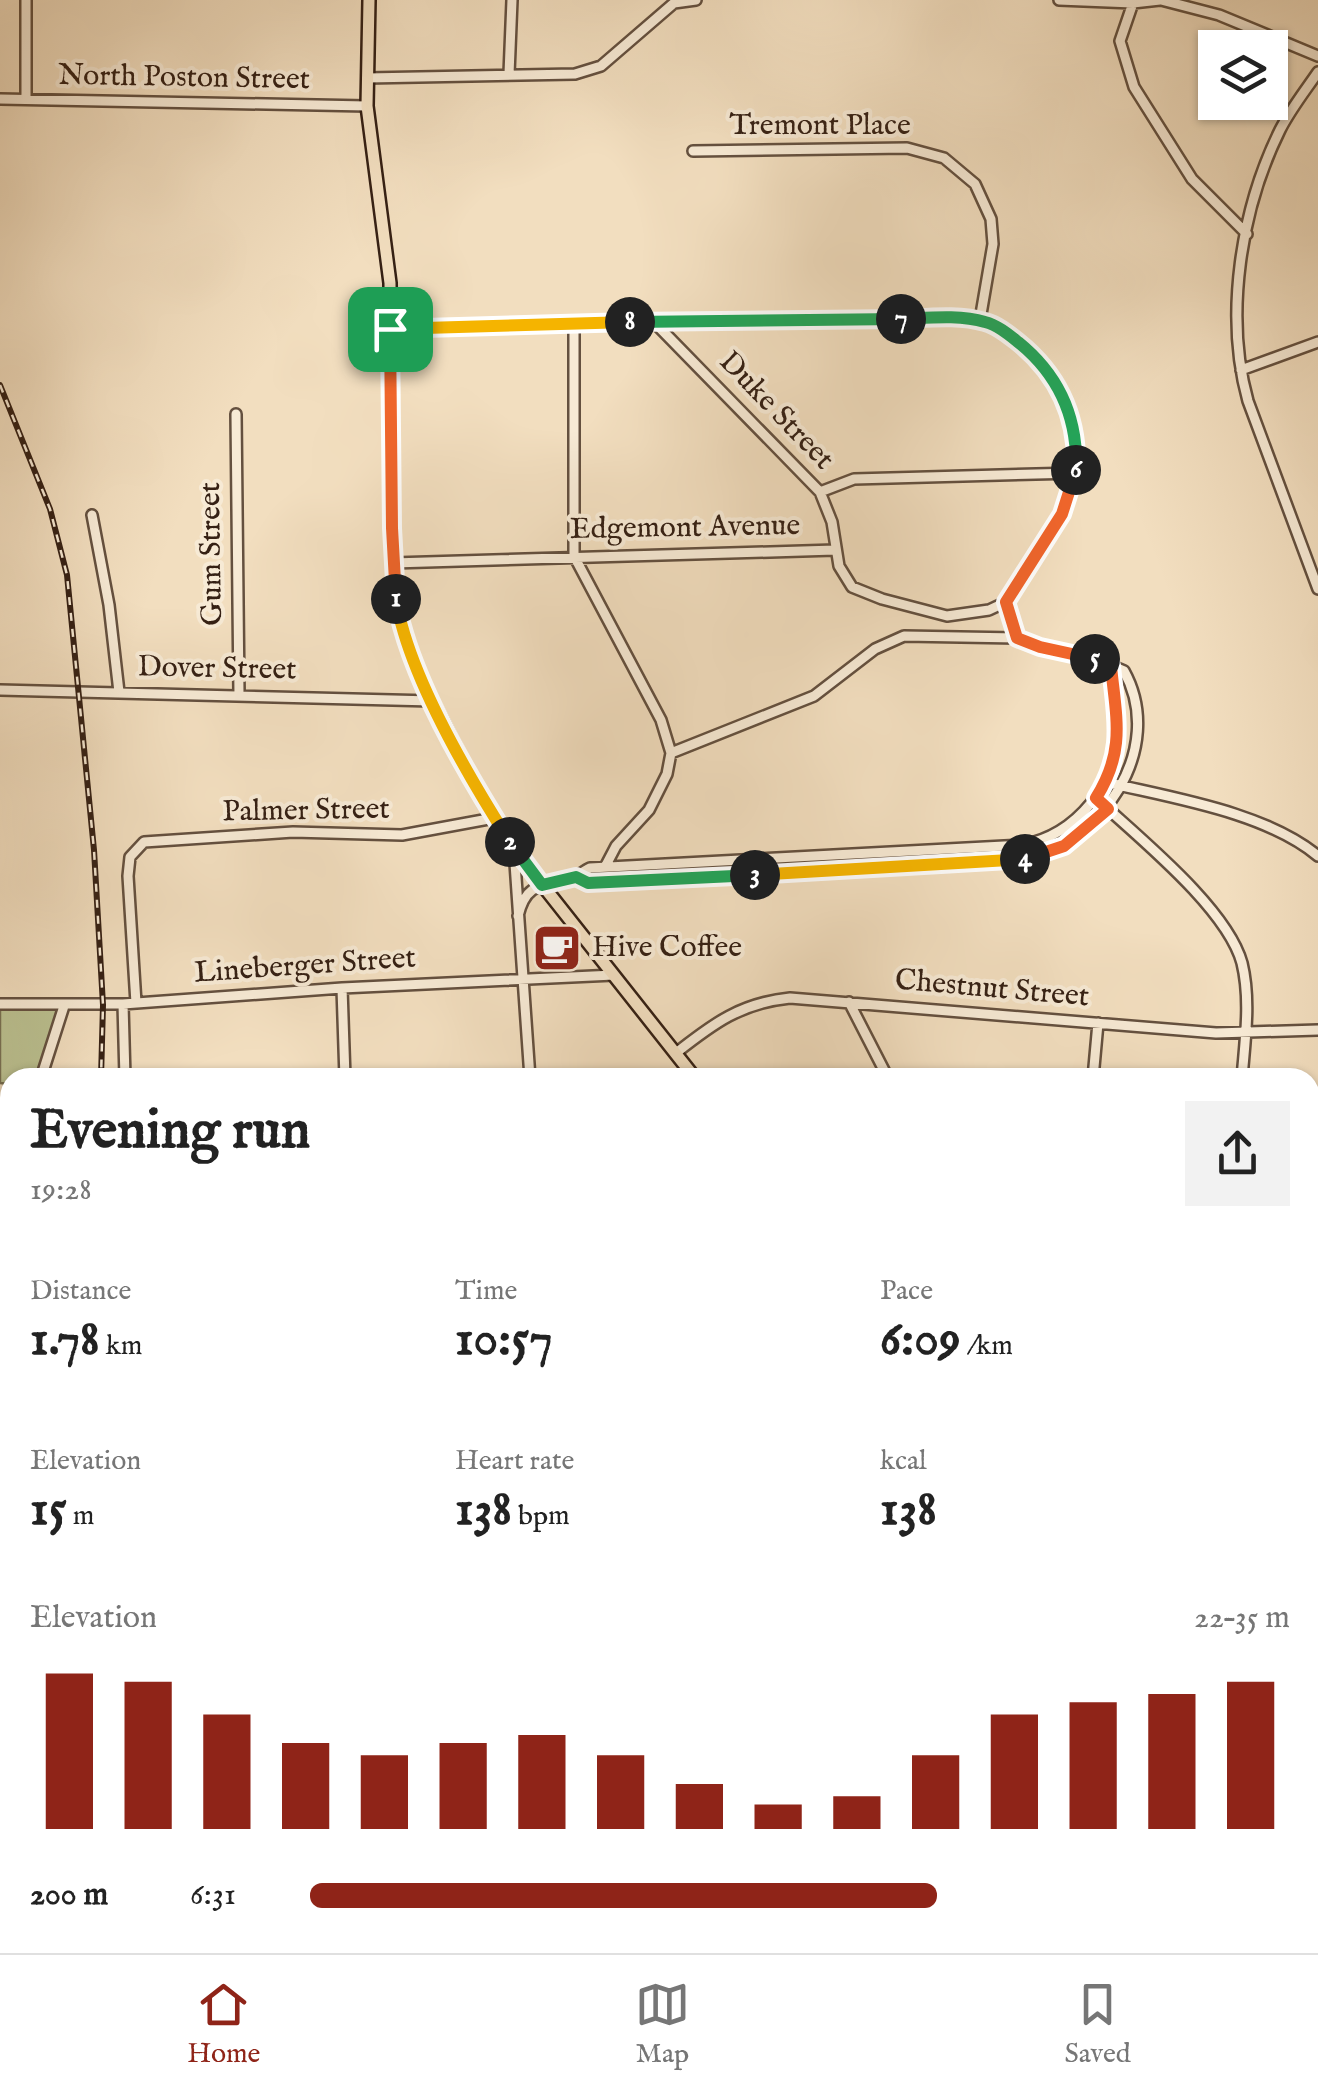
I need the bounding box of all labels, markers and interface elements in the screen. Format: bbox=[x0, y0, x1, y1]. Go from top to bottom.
map controls bbox=[1198, 30, 1288, 120]
button: layers bbox=[1198, 30, 1288, 120]
street label: North Poston Street bbox=[58, 57, 310, 99]
street label: Tremont Place bbox=[729, 107, 911, 145]
pin bbox=[348, 287, 433, 372]
pin: 7 bbox=[876, 294, 926, 344]
pin: 8 bbox=[605, 297, 655, 347]
text: 7 bbox=[894, 301, 908, 336]
icon: arrive bbox=[363, 302, 418, 357]
text: 8 bbox=[625, 304, 635, 339]
street label: Duke Street bbox=[710, 344, 842, 478]
pin: 6 bbox=[1051, 445, 1101, 495]
text: 6 bbox=[1070, 452, 1082, 487]
street label: Gum Street bbox=[192, 482, 232, 626]
street label: Edgemont Avenue bbox=[569, 507, 801, 549]
pin: 1 bbox=[371, 574, 421, 624]
text: 1 bbox=[391, 581, 401, 616]
pin: 5 bbox=[1070, 634, 1120, 684]
text: 5 bbox=[1090, 641, 1100, 676]
street label: Dover Street bbox=[137, 649, 297, 689]
street label: Palmer Street bbox=[222, 791, 390, 831]
pin: 2 bbox=[485, 817, 535, 867]
text: 2 bbox=[503, 824, 517, 859]
pin: 4 bbox=[1000, 834, 1050, 884]
text: 4 bbox=[1018, 841, 1032, 876]
pin: 3 bbox=[730, 850, 780, 900]
text: 3 bbox=[750, 857, 760, 892]
cafe icon: Hive Coffee bbox=[531, 922, 583, 974]
place label: Hive Coffee bbox=[592, 929, 742, 967]
street label: Lineberger Street bbox=[193, 939, 417, 993]
street label: Chestnut Street bbox=[893, 962, 1091, 1016]
text: Evening run bbox=[30, 1097, 310, 1167]
button: share bbox=[1185, 1101, 1290, 1206]
text: 19:28 bbox=[30, 1170, 92, 1211]
text: Distance bbox=[30, 1274, 131, 1309]
text: Time bbox=[455, 1274, 517, 1309]
text: Pace bbox=[880, 1274, 933, 1309]
text: 1.78 bbox=[30, 1309, 100, 1372]
text: 10:57 bbox=[455, 1309, 553, 1372]
text: 6:09 bbox=[880, 1309, 961, 1372]
text: km bbox=[100, 1329, 142, 1364]
text: /km bbox=[961, 1329, 1013, 1364]
text: Elevation bbox=[30, 1444, 141, 1479]
text: Heart rate bbox=[455, 1444, 574, 1479]
text: kcal bbox=[880, 1444, 927, 1479]
text: 15 bbox=[30, 1479, 67, 1542]
text: 138 bbox=[455, 1479, 512, 1542]
text: 138 bbox=[880, 1479, 937, 1542]
text: m bbox=[67, 1499, 95, 1534]
text: bpm bbox=[512, 1499, 570, 1534]
text: Elevation bbox=[30, 1598, 157, 1639]
text: 22–35 m bbox=[1194, 1598, 1290, 1639]
text: 200 m bbox=[30, 1875, 108, 1916]
text: 6:31 bbox=[190, 1875, 236, 1916]
tab: Home bbox=[187, 1977, 260, 2072]
tab: Map bbox=[635, 1977, 690, 2072]
tab: Saved bbox=[1064, 1977, 1131, 2072]

